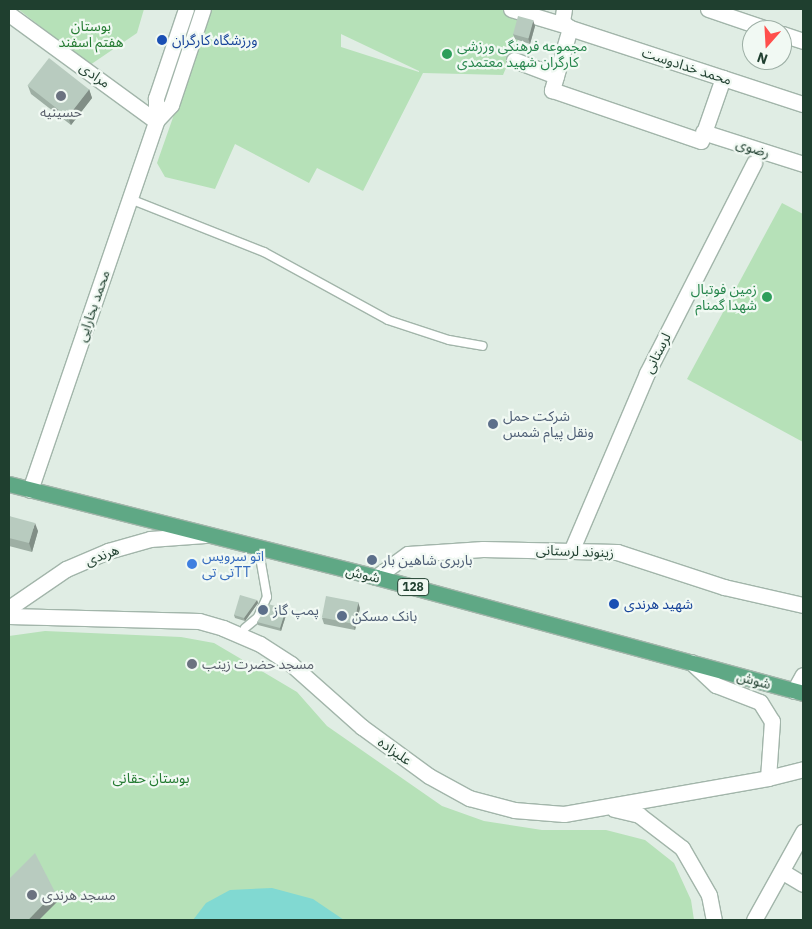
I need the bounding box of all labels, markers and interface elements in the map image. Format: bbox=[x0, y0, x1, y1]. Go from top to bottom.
park label: بوستان هفتم اسفند bbox=[59, 18, 123, 50]
north arrow bbox=[742, 20, 792, 70]
place label: ورزشگاه کارگران bbox=[172, 32, 258, 48]
marker: ورزشگاه کارگران bbox=[156, 34, 168, 46]
place label: مجموعه فرهنگی ورزشی کارگران شهید معتمدی bbox=[457, 38, 587, 70]
street label: محمد خدادوست bbox=[640, 44, 734, 88]
marker: مجموعه فرهنگی ورزشی کارگران شهید معتمدی bbox=[441, 48, 453, 60]
text: N bbox=[755, 48, 770, 68]
street label: مرادی bbox=[77, 59, 113, 91]
marker: حسینیه bbox=[55, 90, 67, 102]
place label: حسینیه bbox=[40, 104, 82, 120]
street label: رضوی bbox=[734, 135, 772, 161]
street label: محمد بخارایی bbox=[73, 268, 113, 344]
place label: زمین فوتبال شهدا گمنام bbox=[691, 281, 757, 314]
marker: زمین فوتبال شهدا گمنام bbox=[761, 291, 773, 303]
street label: لرستانی bbox=[640, 330, 674, 376]
place label: شرکت حمل ونقل پیام شمس bbox=[503, 408, 594, 441]
marker: شرکت حمل ونقل پیام شمس bbox=[487, 418, 499, 430]
street label: هرندی bbox=[83, 541, 121, 569]
street label: زینوند لرستانی bbox=[536, 541, 614, 561]
place label: اتو سرویس تی تیTT bbox=[202, 548, 264, 580]
place label: باربری شاهین بار bbox=[382, 552, 473, 568]
marker: باربری شاهین بار bbox=[366, 554, 378, 566]
marker: اتو سرویس تی تیTT bbox=[186, 558, 198, 570]
street label: شوش bbox=[344, 562, 382, 586]
road number: 128 bbox=[397, 578, 429, 596]
place label: شهید هرندی bbox=[624, 596, 693, 612]
marker: شهید هرندی bbox=[608, 598, 620, 610]
place label: پمپ گاز bbox=[273, 602, 319, 618]
marker: پمپ گاز bbox=[257, 604, 269, 616]
place label: بانک مسکن bbox=[352, 608, 417, 624]
marker: بانک مسکن bbox=[336, 610, 348, 622]
place label: مسجد حضرت زینب bbox=[202, 656, 314, 672]
marker: مسجد حضرت زینب bbox=[186, 658, 198, 670]
street label: شوش bbox=[735, 667, 773, 693]
street label: علیزاده bbox=[375, 733, 415, 769]
park label: بوستان حقانی bbox=[113, 770, 189, 786]
place label: مسجد هرندی bbox=[42, 887, 116, 903]
marker: مسجد هرندی bbox=[26, 889, 38, 901]

